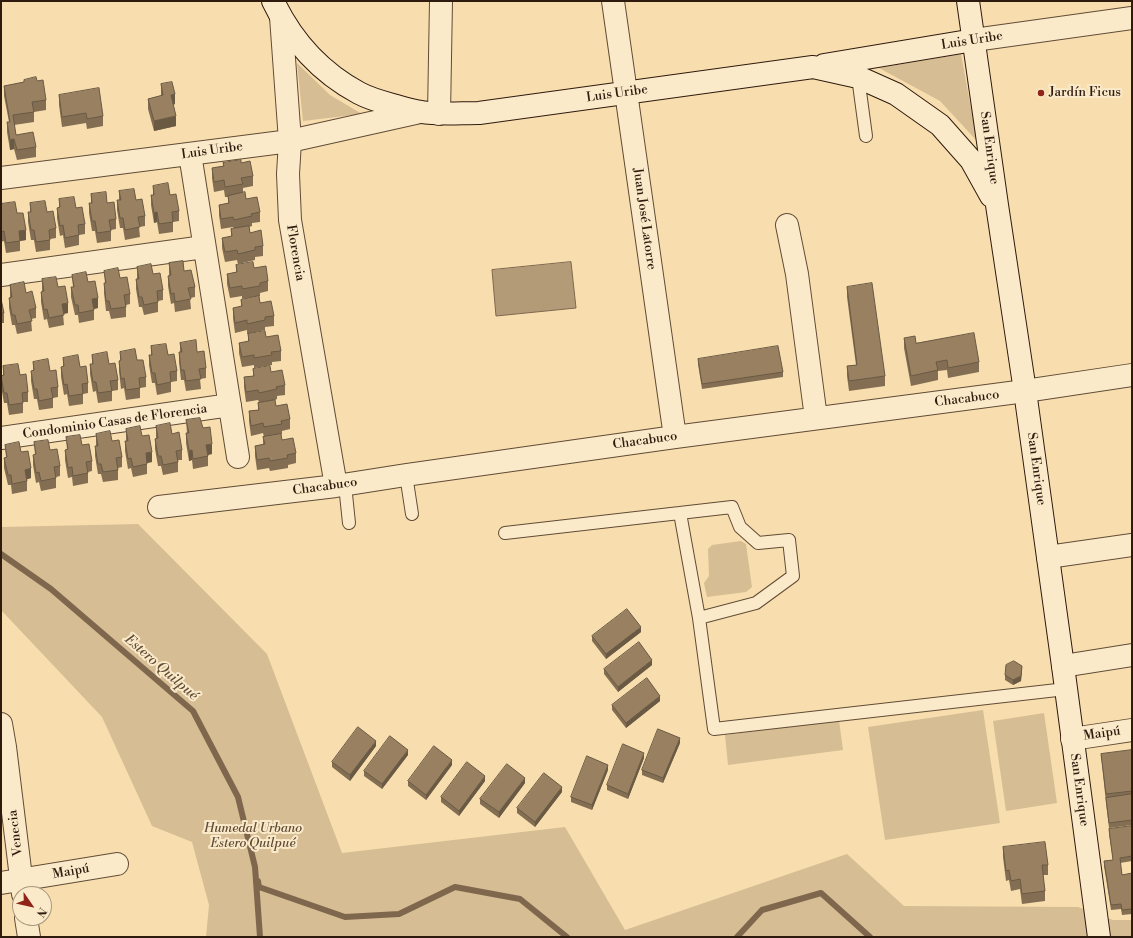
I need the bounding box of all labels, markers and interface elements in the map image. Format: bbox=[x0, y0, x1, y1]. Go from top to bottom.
street label: Luis Uribe bbox=[940, 28, 1004, 54]
street label: Luis Uribe bbox=[585, 82, 649, 106]
place label: Jardín Ficus bbox=[1049, 85, 1121, 101]
marker: Jardín Ficus bbox=[1036, 88, 1046, 98]
street label: San Enrique bbox=[976, 111, 1002, 185]
street label: Luis Uribe bbox=[180, 139, 244, 163]
street label: Juan José Latorre bbox=[629, 167, 659, 271]
street label: Florencia bbox=[282, 224, 308, 282]
street label: Chacabuco bbox=[934, 387, 1000, 411]
street label: Condominio Casas de Florencia bbox=[22, 401, 208, 443]
street label: Chacabuco bbox=[612, 429, 678, 453]
street label: San Enrique bbox=[1023, 432, 1049, 506]
street label: Chacabuco bbox=[292, 475, 358, 499]
water label: Estero Quilpué bbox=[121, 632, 201, 704]
street label: Maipú bbox=[1082, 724, 1122, 744]
street label: San Enrique bbox=[1066, 753, 1092, 827]
street label: Venecia bbox=[5, 809, 27, 857]
park label: Humedal Urbano Estero Quilpué bbox=[204, 821, 302, 852]
street label: Maipú bbox=[51, 861, 91, 883]
north arrow bbox=[12, 886, 52, 926]
text: N bbox=[33, 905, 49, 920]

